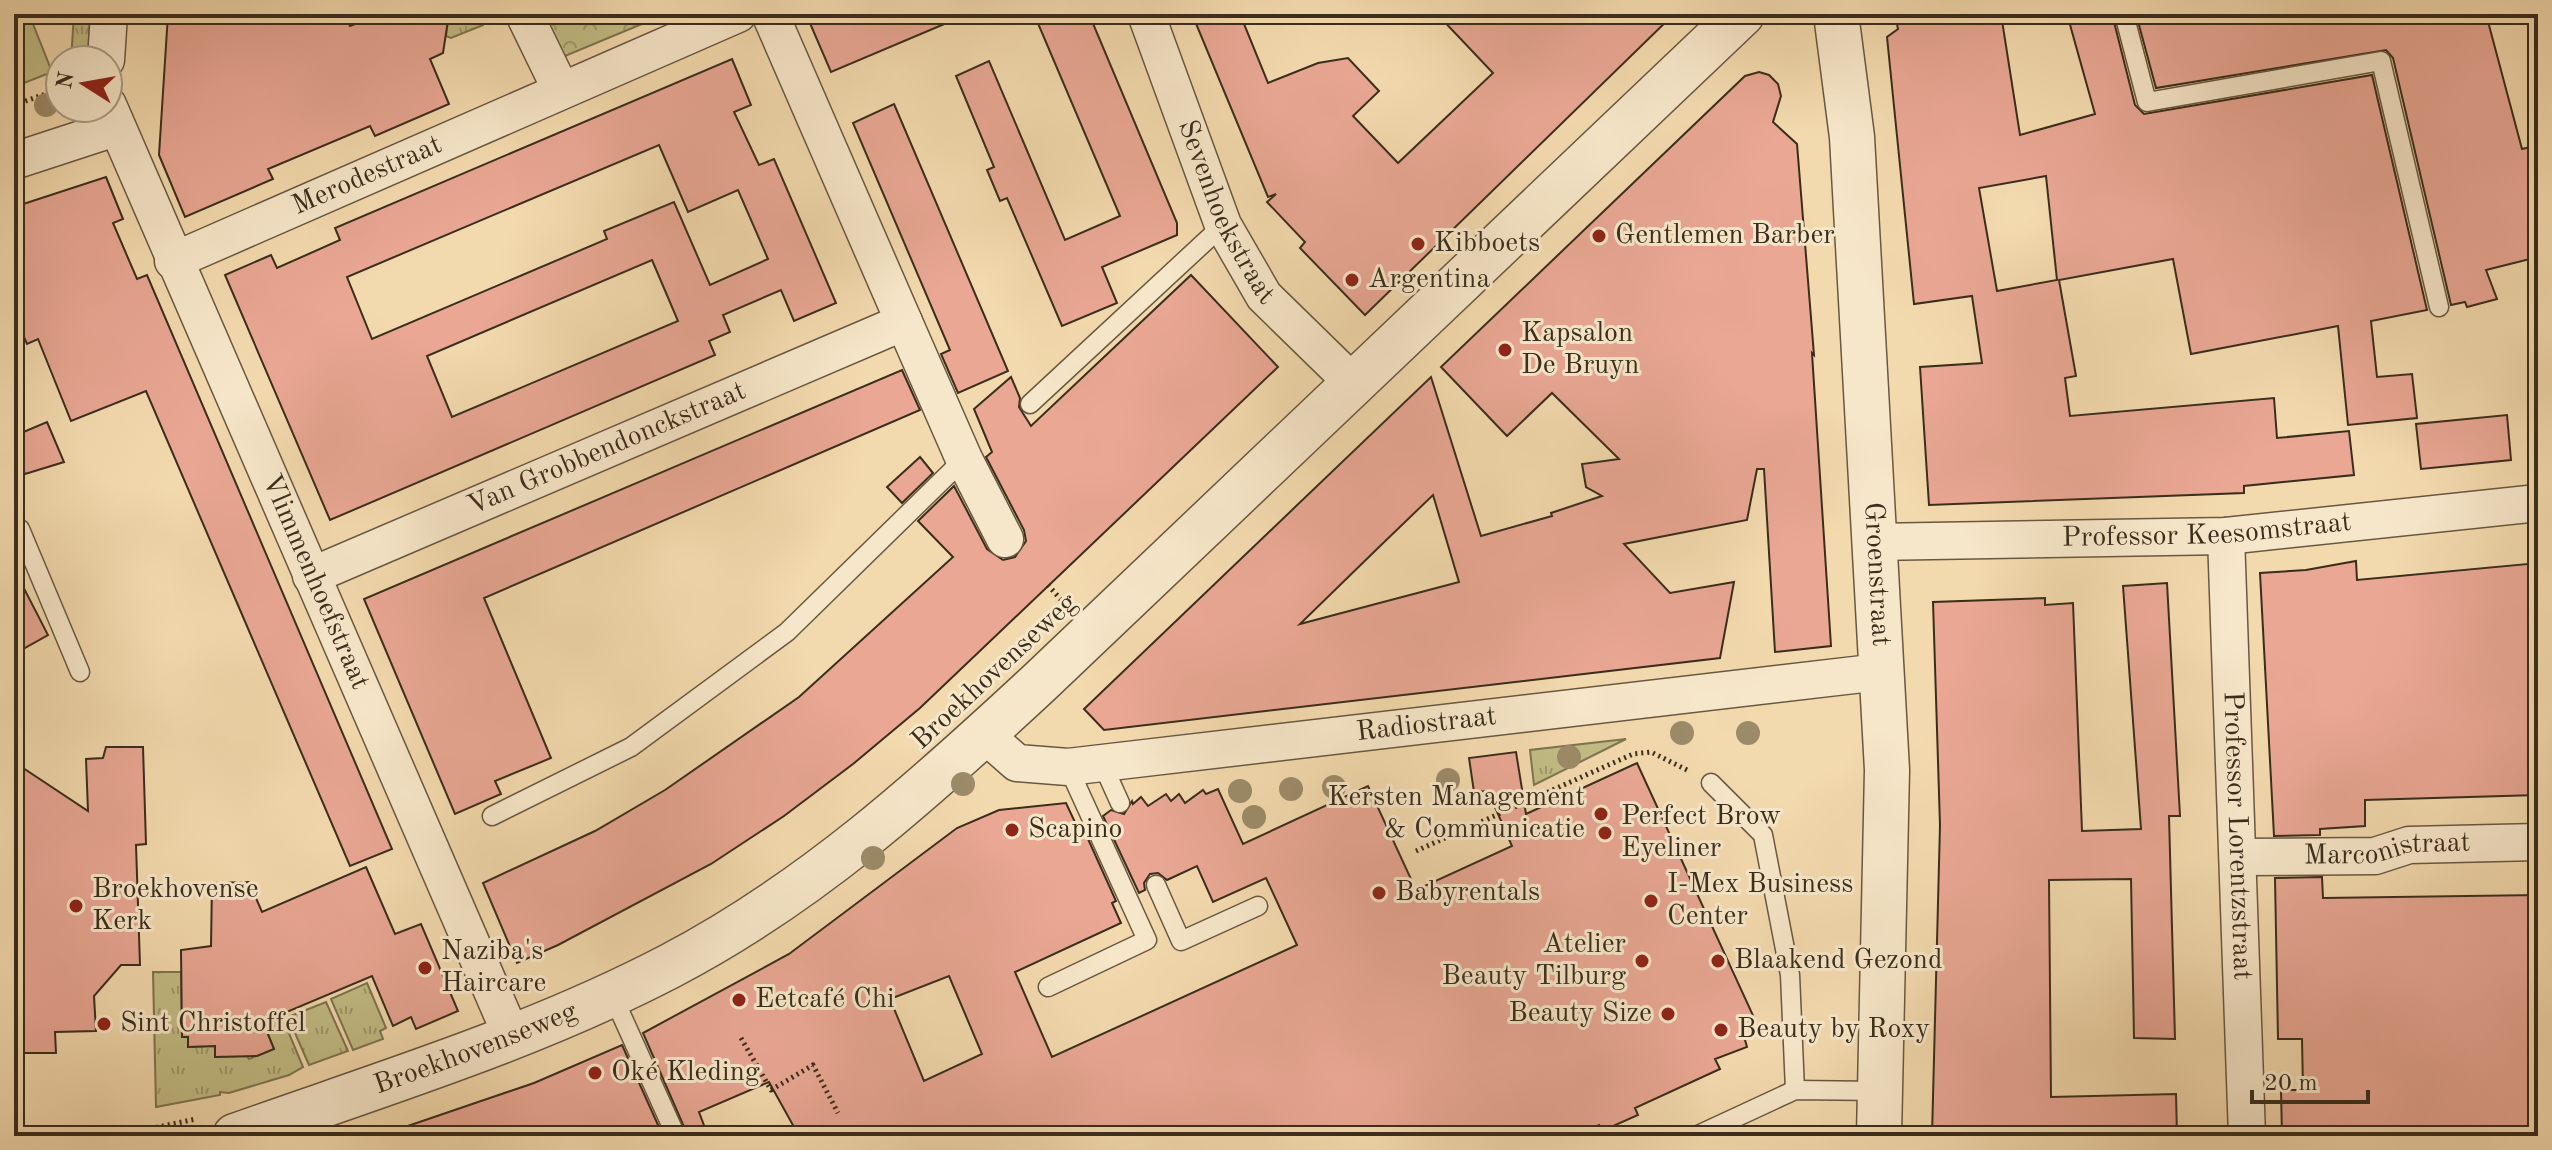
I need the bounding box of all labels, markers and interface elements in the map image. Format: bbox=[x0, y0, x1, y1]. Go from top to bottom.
north arrow bbox=[44, 44, 124, 124]
text: N bbox=[54, 70, 79, 91]
street label: Sevenhoekstraat bbox=[1172, 117, 1279, 311]
street label: Merodestraat bbox=[288, 131, 446, 221]
place label: Gentlemen Barber bbox=[1615, 222, 1835, 250]
marker: Gentlemen Barber bbox=[1590, 227, 1608, 245]
place label: Kibboets bbox=[1434, 230, 1540, 258]
marker: Kibboets bbox=[1409, 235, 1427, 253]
place label: Argentina bbox=[1368, 266, 1490, 294]
marker: Argentina bbox=[1343, 271, 1361, 289]
place label: Kapsalon De Bruyn bbox=[1521, 320, 1639, 380]
marker: Kapsalon De Bruyn bbox=[1496, 341, 1514, 359]
street label: Van Grobbendonckstraat bbox=[464, 377, 750, 521]
street label: Vlimmenhoefstraat bbox=[256, 470, 374, 694]
street label: Groenstraat bbox=[1858, 501, 1894, 647]
street label: Professor Keesomstraat bbox=[2062, 509, 2353, 553]
street label: Broekhovenseweg bbox=[907, 588, 1083, 756]
street label: Professor Lorentzstraat bbox=[2217, 691, 2256, 981]
street label: Radiostraat bbox=[1355, 703, 1498, 747]
place label: Kersten Management & Communicatie bbox=[1327, 784, 1585, 844]
place label: Perfect Brow Eyeliner bbox=[1621, 803, 1781, 863]
marker: Kersten Management & Communicatie bbox=[1592, 805, 1610, 823]
place label: Scapino bbox=[1028, 816, 1122, 844]
marker: Scapino bbox=[1003, 821, 1021, 839]
marker: Perfect Brow Eyeliner bbox=[1596, 824, 1614, 842]
street label: Marconistraat bbox=[2304, 830, 2471, 871]
place label: I-Mex Business Center bbox=[1667, 871, 1853, 931]
place label: Broekhovense Kerk bbox=[92, 876, 259, 936]
place label: Babyrentals bbox=[1395, 879, 1540, 907]
marker: Babyrentals bbox=[1370, 884, 1388, 902]
marker: I-Mex Business Center bbox=[1642, 892, 1660, 910]
marker: Broekhovense Kerk bbox=[67, 897, 85, 915]
place label: Atelier Beauty Tilburg bbox=[1442, 931, 1626, 991]
place label: Naziba's Haircare bbox=[441, 938, 546, 998]
place label: Blaakend Gezond bbox=[1734, 947, 1943, 975]
marker: Atelier Beauty Tilburg bbox=[1633, 952, 1651, 970]
marker: Blaakend Gezond bbox=[1709, 952, 1727, 970]
marker: Naziba's Haircare bbox=[416, 959, 434, 977]
place label: Eetcafé Chi bbox=[755, 986, 895, 1014]
marker: Eetcafé Chi bbox=[730, 991, 748, 1009]
street label: Broekhovenseweg bbox=[371, 998, 582, 1100]
place label: Beauty Size bbox=[1508, 1000, 1652, 1028]
marker: Beauty Size bbox=[1659, 1005, 1677, 1023]
place label: Sint Christoffel bbox=[120, 1010, 305, 1038]
marker: Sint Christoffel bbox=[95, 1015, 113, 1033]
place label: Beauty by Roxy bbox=[1737, 1016, 1930, 1044]
marker: Beauty by Roxy bbox=[1712, 1021, 1730, 1039]
scale bar bbox=[2252, 1054, 2368, 1104]
place label: Oké Kleding bbox=[611, 1059, 760, 1087]
marker: Oké Kleding bbox=[586, 1064, 604, 1082]
text: 20 m bbox=[2264, 1072, 2318, 1096]

